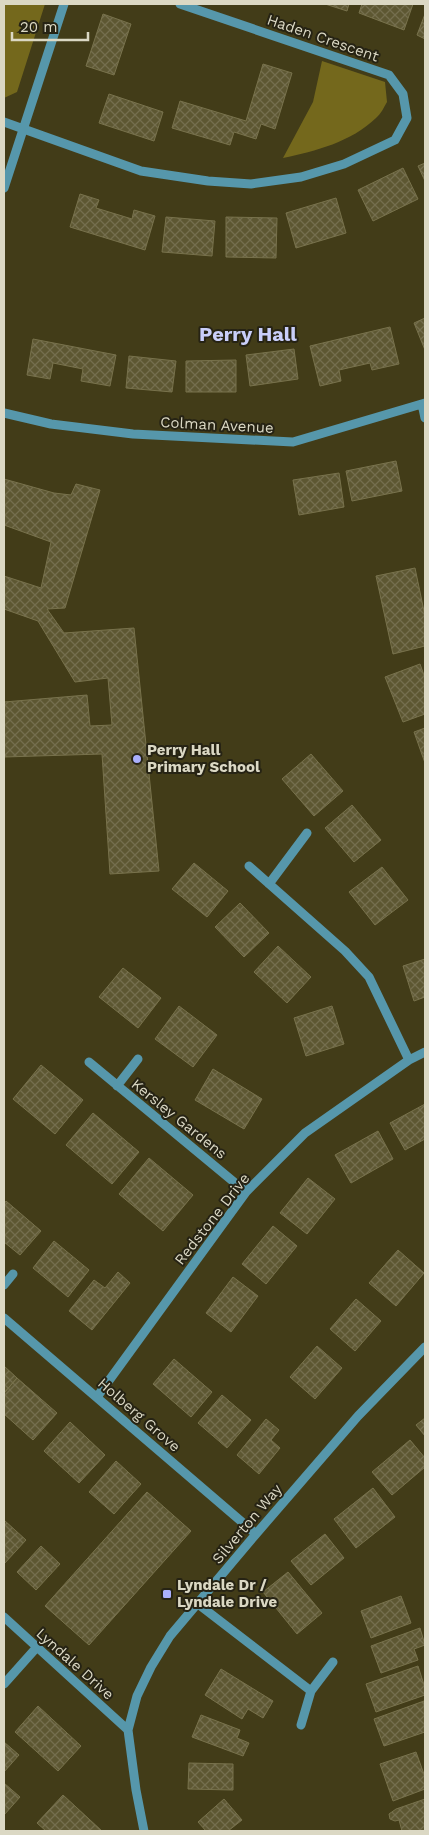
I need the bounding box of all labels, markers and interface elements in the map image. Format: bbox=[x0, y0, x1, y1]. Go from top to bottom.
scale bar bbox=[12, 10, 89, 42]
street label: Haden Crescent bbox=[265, 10, 382, 66]
text: 20 m bbox=[20, 18, 58, 36]
district label: Perry Hall bbox=[199, 322, 297, 346]
street label: Colman Avenue bbox=[160, 413, 274, 437]
place label: Perry Hall Primary School bbox=[147, 741, 260, 776]
marker: Perry Hall Primary School bbox=[131, 753, 143, 765]
street label: Kersley Gardens bbox=[128, 1075, 230, 1163]
street label: Redstone Drive bbox=[171, 1170, 253, 1268]
street label: Holberg Grove bbox=[94, 1374, 184, 1456]
street label: Silverton Way bbox=[208, 1480, 286, 1568]
place label: Lyndale Dr / Lyndale Drive bbox=[177, 1576, 277, 1611]
marker: Lyndale Dr / Lyndale Drive bbox=[161, 1588, 173, 1600]
street label: Lyndale Drive bbox=[32, 1624, 118, 1704]

